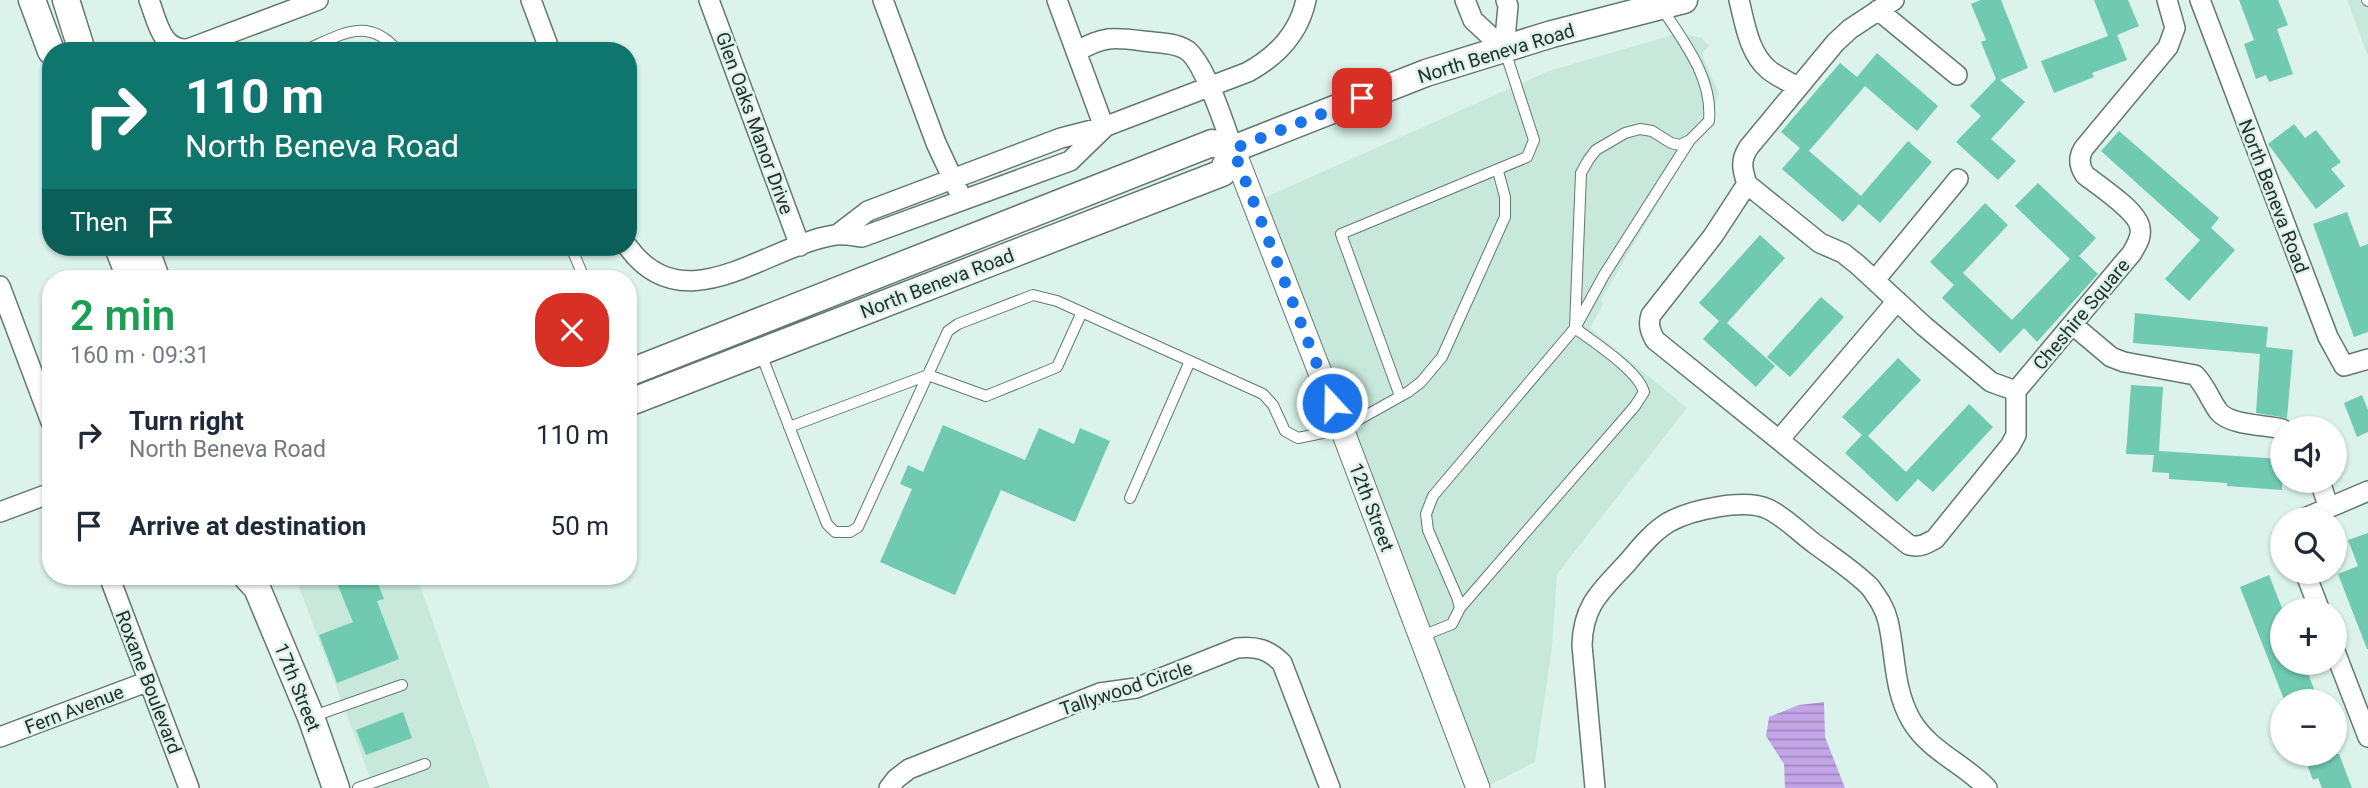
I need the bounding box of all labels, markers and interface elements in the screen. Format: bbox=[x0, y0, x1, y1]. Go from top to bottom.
street label: North Beneva Road bbox=[1415, 19, 1577, 88]
street label: Glen Oaks Manor Drive bbox=[711, 29, 798, 218]
text: 110 m bbox=[185, 68, 324, 125]
pin bbox=[1332, 68, 1392, 128]
icon: right bbox=[70, 70, 161, 161]
icon: arrive bbox=[1343, 79, 1381, 117]
street label: North Beneva Road bbox=[2234, 116, 2313, 276]
text: North Beneva Road bbox=[185, 127, 459, 165]
icon: arrive bbox=[142, 203, 180, 241]
text: Then bbox=[70, 207, 128, 237]
street label: North Beneva Road bbox=[857, 244, 1017, 323]
street label: Cheshire Square bbox=[2028, 254, 2135, 375]
text: 2 min bbox=[70, 291, 175, 340]
button: close bbox=[535, 293, 609, 367]
text: 160 m · 09:31 bbox=[70, 342, 209, 369]
position arrow bbox=[1295, 366, 1369, 440]
text: Turn right bbox=[129, 406, 244, 436]
icon: right bbox=[70, 416, 108, 454]
map controls bbox=[2270, 416, 2347, 766]
button: sound bbox=[2270, 416, 2347, 493]
text: 110 m bbox=[536, 420, 609, 450]
text: North Beneva Road bbox=[129, 436, 326, 463]
street label: 12th Street bbox=[1344, 460, 1399, 555]
icon: arrive bbox=[70, 507, 108, 545]
button: search bbox=[2270, 507, 2347, 584]
text: Arrive at destination bbox=[129, 511, 366, 541]
text: 50 m bbox=[551, 511, 609, 541]
button: + bbox=[2270, 598, 2347, 675]
street label: Roxane Boulevard bbox=[111, 607, 186, 757]
street label: 17th Street bbox=[269, 640, 326, 735]
street label: Tallywood Circle bbox=[1057, 656, 1195, 721]
street label: Fern Avenue bbox=[21, 680, 127, 739]
button: − bbox=[2270, 689, 2347, 766]

